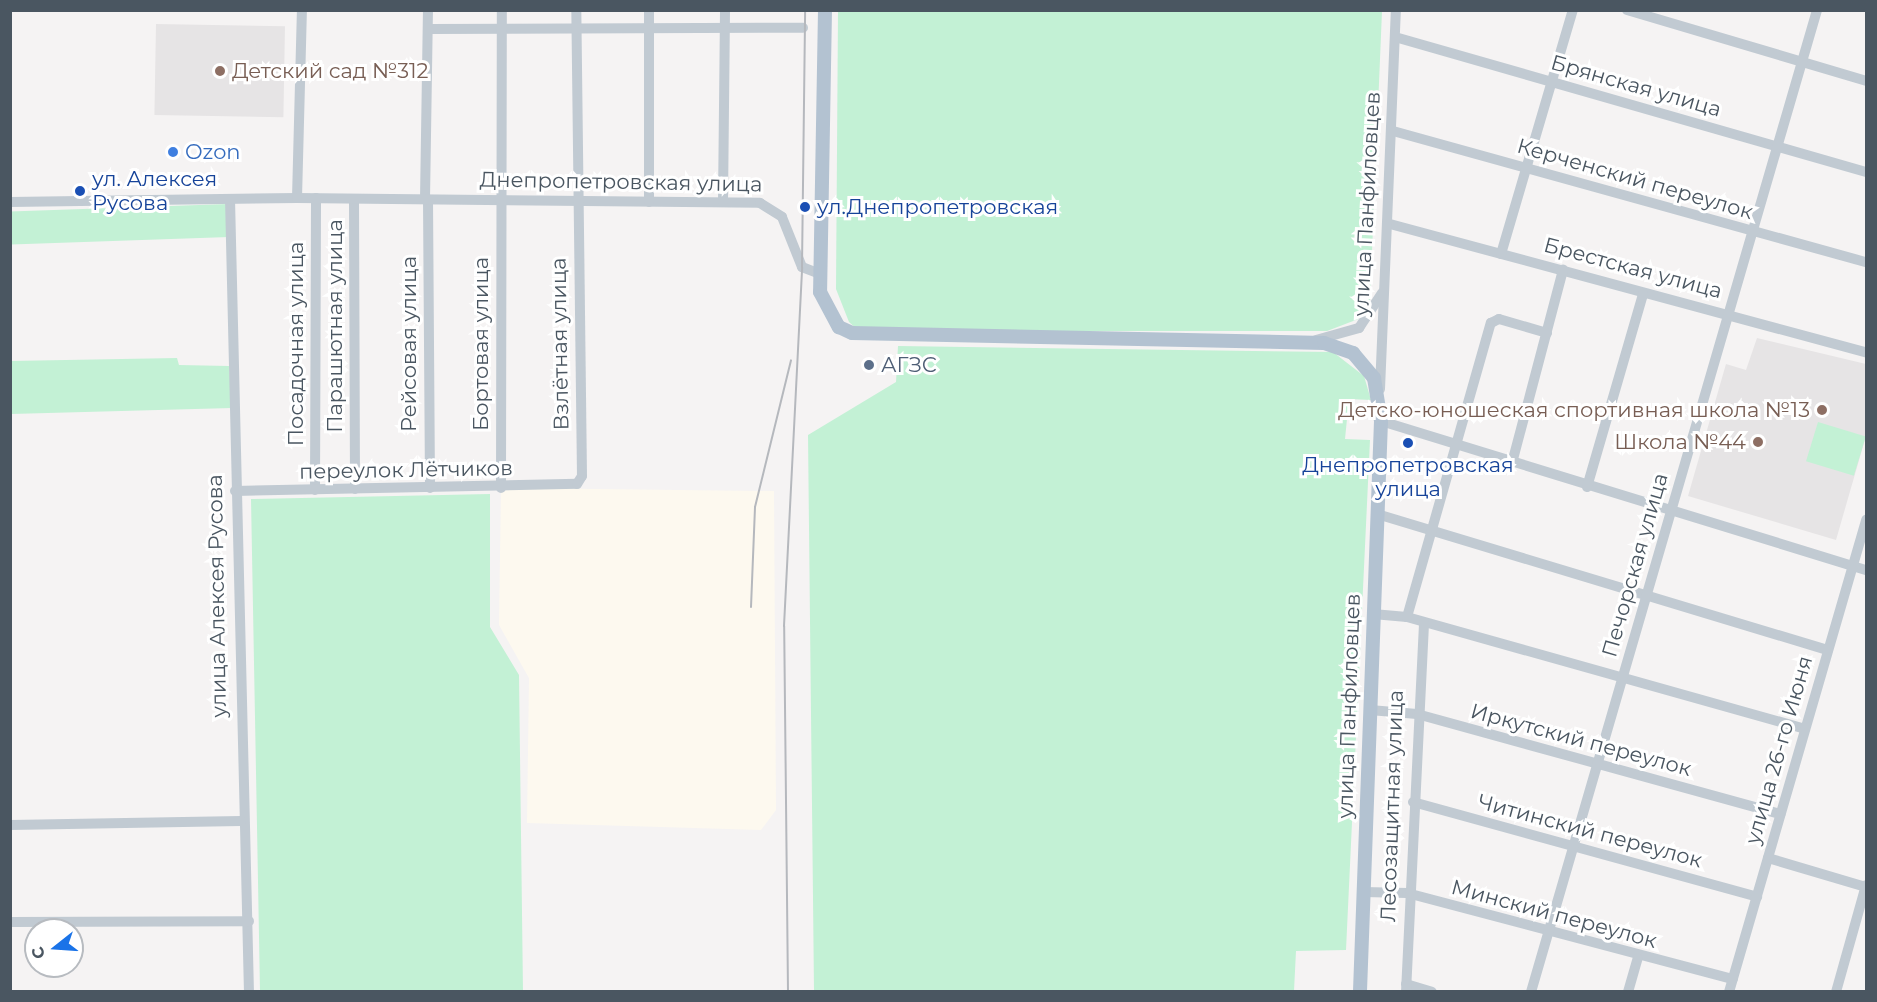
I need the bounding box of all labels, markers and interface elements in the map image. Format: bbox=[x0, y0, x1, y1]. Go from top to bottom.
street label: Брянская улица bbox=[1548, 50, 1724, 122]
place label: Детский сад №312 bbox=[232, 58, 429, 84]
marker: Детский сад №312 bbox=[213, 64, 227, 78]
street label: улица Панфиловцев bbox=[1349, 91, 1385, 317]
street label: Керченский переулок bbox=[1514, 133, 1756, 225]
place label: Ozon bbox=[185, 139, 241, 165]
marker: Ozon bbox=[166, 145, 180, 159]
place label: ул. Алексея Русова bbox=[92, 166, 217, 216]
street label: Днепропетровская улица bbox=[479, 167, 763, 197]
marker: ул. Алексея Русова bbox=[73, 184, 87, 198]
place label: ул.Днепропетровская bbox=[817, 194, 1058, 220]
marker: ул.Днепропетровская bbox=[798, 200, 812, 214]
street label: Парашютная улица bbox=[322, 219, 348, 433]
street label: Брестская улица bbox=[1541, 232, 1725, 304]
street label: Посадочная улица bbox=[283, 242, 309, 446]
street label: Рейсовая улица bbox=[396, 256, 422, 432]
street label: Бортовая улица bbox=[468, 257, 494, 431]
street label: Взлётная улица bbox=[546, 257, 574, 431]
place label: АГЗС bbox=[881, 352, 937, 378]
marker: АГЗС bbox=[862, 358, 876, 372]
place label: Детско-юношеская спортивная школа №13 bbox=[1338, 397, 1810, 423]
marker: Детско-юношеская спортивная школа №13 bbox=[1815, 403, 1829, 417]
place label: Школа №44 bbox=[1614, 429, 1746, 455]
marker: Школа №44 bbox=[1751, 435, 1765, 449]
marker: Днепропетровская улица bbox=[1401, 436, 1415, 450]
place label: Днепропетровская улица bbox=[1302, 452, 1514, 502]
street label: переулок Лётчиков bbox=[299, 456, 513, 484]
street label: Печорская улица bbox=[1597, 470, 1673, 660]
street label: улица Алексея Русова bbox=[202, 474, 232, 718]
street label: улица Панфиловцев bbox=[1332, 593, 1366, 819]
street label: улица 26-го Июня bbox=[1740, 653, 1818, 847]
street label: Лесозащитная улица bbox=[1375, 690, 1409, 922]
street label: Иркутский переулок bbox=[1468, 698, 1694, 782]
street label: Читинский переулок bbox=[1475, 789, 1705, 873]
street label: Минский переулок bbox=[1449, 874, 1659, 954]
north arrow bbox=[24, 918, 84, 978]
text: С bbox=[27, 944, 49, 961]

